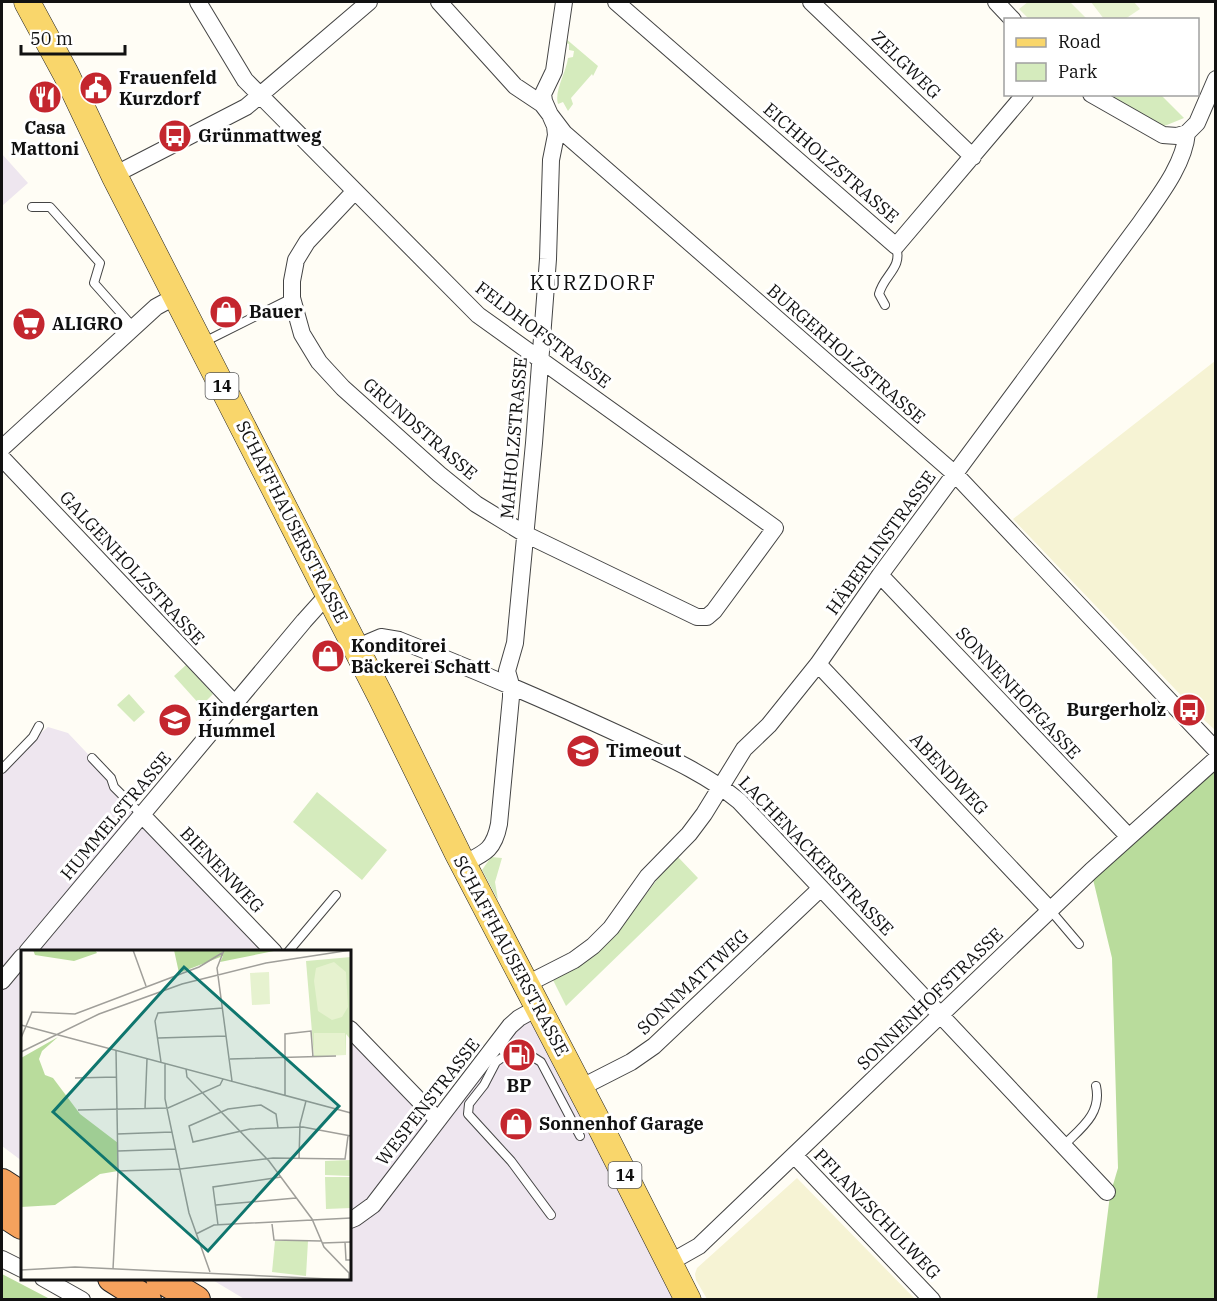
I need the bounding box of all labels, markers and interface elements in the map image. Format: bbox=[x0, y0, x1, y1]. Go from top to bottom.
scale bar bbox=[21, 18, 124, 56]
legend bbox=[1004, 18, 1199, 96]
street label: ZELGWEG bbox=[867, 26, 946, 104]
text: 50 m bbox=[30, 27, 73, 50]
text: Road bbox=[1058, 30, 1101, 53]
text: Park bbox=[1058, 60, 1098, 83]
place label: Frauenfeld Kurzdorf bbox=[119, 66, 217, 110]
public building icon: Frauenfeld Kurzdorf bbox=[78, 70, 114, 106]
restaurant icon: Casa Mattoni bbox=[27, 79, 63, 115]
street label: EICHHOLZSTRASSE bbox=[759, 97, 904, 228]
place label: Casa Mattoni bbox=[11, 116, 79, 160]
bus stop icon: Grünmattweg bbox=[157, 118, 193, 154]
place label: Grünmattweg bbox=[198, 124, 322, 147]
district label: KURZDORF bbox=[529, 268, 657, 296]
street label: FELDHOFSTRASSE bbox=[471, 276, 616, 393]
street label: BURGERHOLZSTRASSE bbox=[762, 279, 930, 429]
shop icon: Bauer bbox=[208, 294, 244, 330]
place label: Bauer bbox=[249, 300, 303, 323]
supermarket icon: ALIGRO bbox=[11, 306, 47, 342]
place label: ALIGRO bbox=[52, 312, 123, 335]
street label: MAIHOLZSTRASSE bbox=[495, 356, 532, 520]
road number: 14 bbox=[206, 373, 238, 399]
street label: GRUNDSTRASSE bbox=[358, 373, 482, 485]
street label: SCHAFFHAUSERSTRASSE bbox=[231, 417, 354, 627]
street label: HÄBERLINSTRASSE bbox=[821, 466, 941, 619]
street label: GALGENHOLZSTRASSE bbox=[55, 486, 210, 650]
street label: SONNENHOFGASSE bbox=[951, 622, 1086, 764]
place label: Konditorei Bäckerei Schatt bbox=[351, 634, 491, 678]
shop icon: Konditorei Bäckerei Schatt bbox=[310, 638, 346, 674]
bus stop icon: Burgerholz bbox=[1171, 692, 1207, 728]
place label: Kindergarten Hummel bbox=[198, 698, 319, 742]
place label: Burgerholz bbox=[1067, 698, 1166, 721]
school or university icon: Kindergarten Hummel bbox=[157, 702, 193, 738]
street label: ABENDWEG bbox=[905, 728, 993, 820]
school or university icon: Timeout bbox=[565, 733, 601, 769]
place label: Timeout bbox=[606, 739, 682, 762]
street label: HUMMELSTRASSE bbox=[55, 747, 176, 884]
street label: LACHENACKERSTRASSE bbox=[734, 771, 899, 940]
street label: BIENENWEG bbox=[175, 822, 269, 918]
street label: SCHAFFHAUSERSTRASSE bbox=[449, 851, 574, 1060]
street label: SONNENHOFSTRASSE bbox=[852, 923, 1008, 1075]
street label: SONNMATTWEG bbox=[632, 924, 753, 1039]
inset map bbox=[21, 950, 351, 1280]
street label: WESPENSTRASSE bbox=[371, 1033, 485, 1170]
fuel station icon: BP bbox=[501, 1037, 537, 1073]
place label: BP bbox=[507, 1074, 531, 1097]
shop icon: Sonnenhof Garage bbox=[498, 1106, 534, 1142]
place label: Sonnenhof Garage bbox=[539, 1112, 704, 1135]
street label: PFLANZSCHULWEG bbox=[809, 1144, 946, 1284]
road number: 14 bbox=[608, 1162, 642, 1188]

